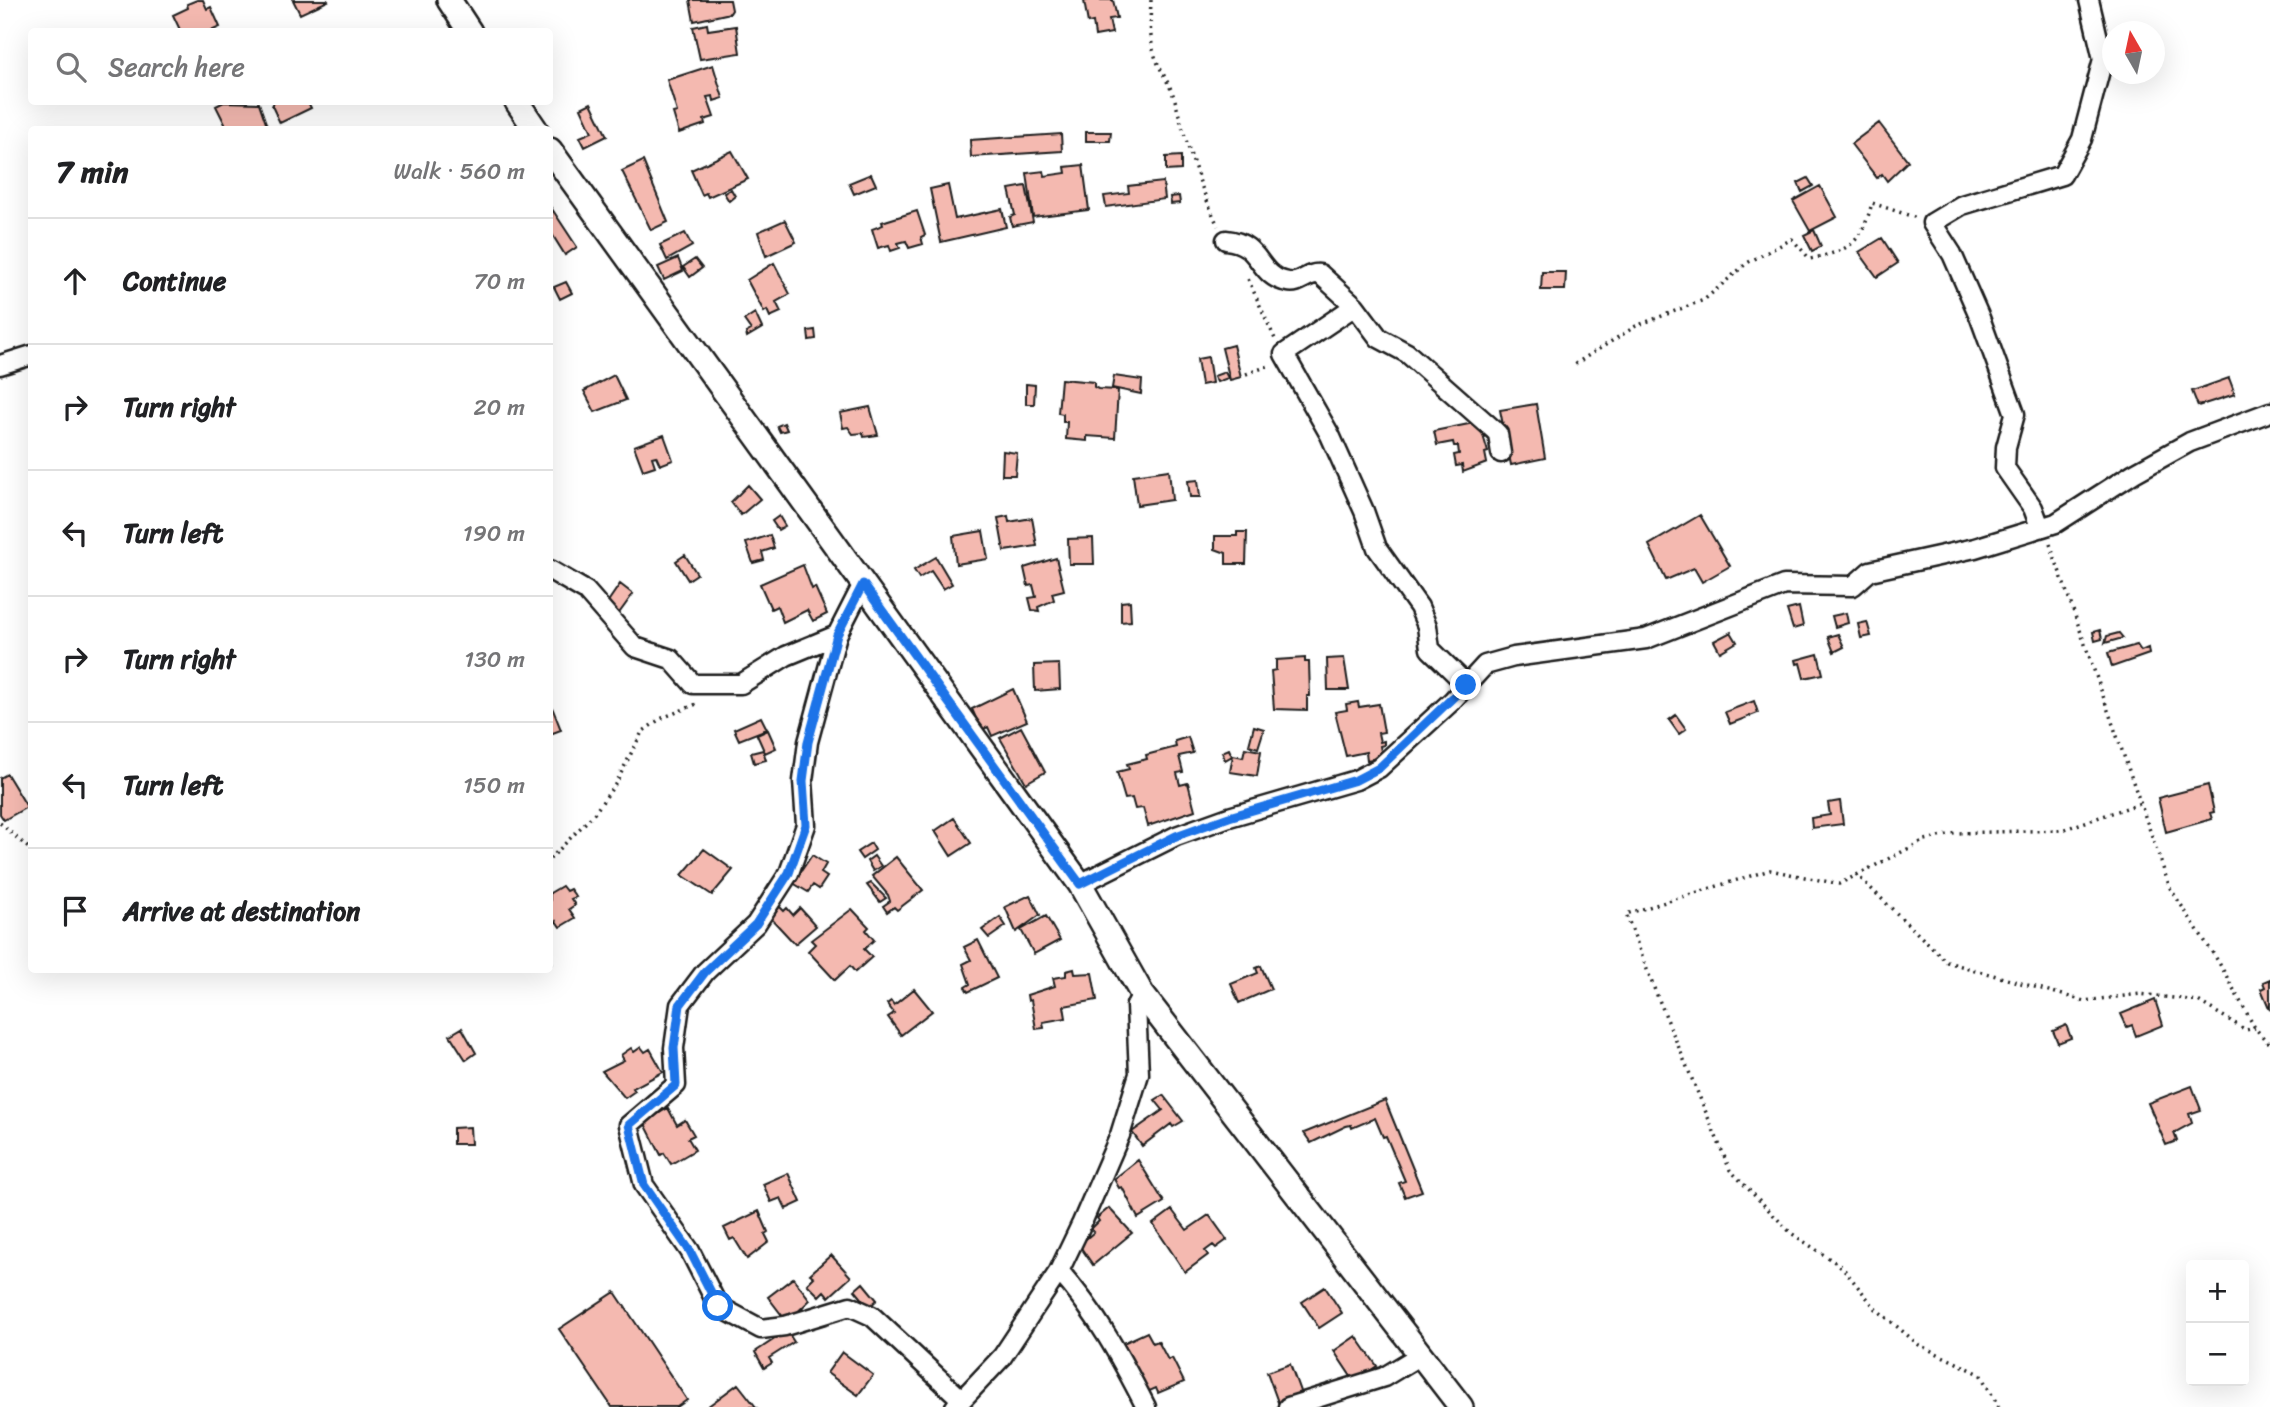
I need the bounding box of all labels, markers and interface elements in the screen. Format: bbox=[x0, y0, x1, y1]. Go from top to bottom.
north arrow bbox=[2102, 21, 2165, 84]
search box bbox=[28, 28, 553, 105]
text: Search here bbox=[108, 44, 245, 90]
icon: search bbox=[52, 48, 90, 86]
text: 7 min bbox=[56, 145, 128, 199]
text: Walk · 560 m bbox=[394, 151, 525, 192]
text: Continue bbox=[123, 258, 226, 304]
text: 70 m bbox=[474, 261, 525, 302]
icon: ahead bbox=[56, 262, 94, 300]
text: Turn right bbox=[123, 384, 236, 430]
text: 20 m bbox=[474, 387, 525, 428]
icon: right bbox=[56, 388, 94, 426]
text: Turn left bbox=[123, 510, 223, 556]
text: 190 m bbox=[463, 513, 525, 554]
icon: left bbox=[56, 514, 94, 552]
text: Turn right bbox=[123, 636, 236, 682]
text: 130 m bbox=[464, 639, 525, 680]
icon: right bbox=[56, 640, 94, 678]
route end bbox=[1450, 669, 1481, 700]
text: Turn left bbox=[123, 762, 223, 808]
text: 150 m bbox=[463, 765, 525, 806]
icon: left bbox=[56, 766, 94, 804]
text: Arrive at destination bbox=[123, 888, 360, 934]
icon: arrive bbox=[56, 892, 94, 930]
map controls bbox=[2186, 1260, 2249, 1386]
button: + bbox=[2186, 1260, 2249, 1323]
route start bbox=[702, 1290, 733, 1321]
button: − bbox=[2186, 1323, 2249, 1386]

